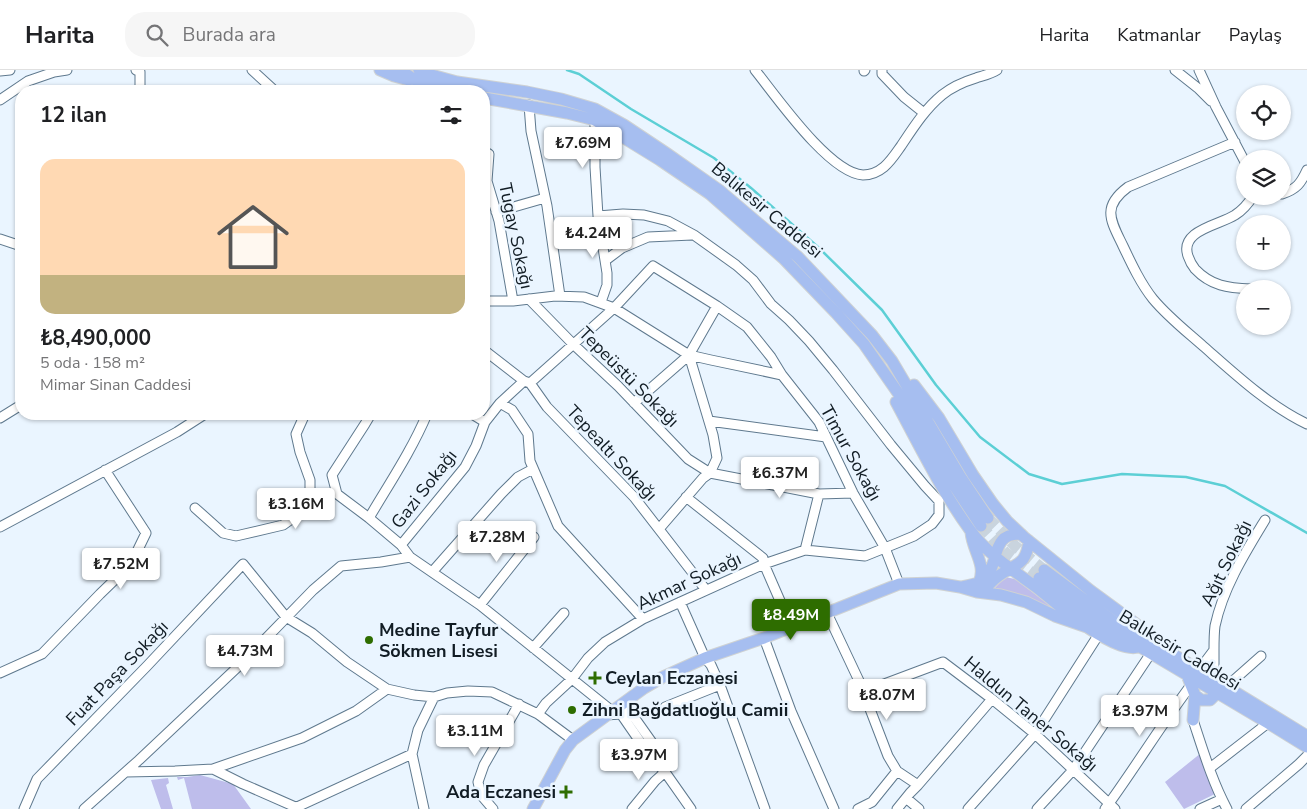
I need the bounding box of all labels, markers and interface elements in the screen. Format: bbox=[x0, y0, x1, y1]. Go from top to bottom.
search box bbox=[125, 12, 475, 57]
text: Harita bbox=[25, 19, 95, 51]
icon: search bbox=[143, 21, 171, 49]
text: Burada ara bbox=[183, 22, 276, 48]
text: Harita bbox=[1040, 23, 1089, 47]
text: Katmanlar bbox=[1117, 23, 1201, 47]
text: Paylaş bbox=[1229, 23, 1282, 47]
map controls bbox=[1236, 85, 1291, 335]
button: locate bbox=[1236, 85, 1291, 140]
text: 12 ilan bbox=[40, 101, 107, 129]
icon: filters bbox=[437, 101, 465, 129]
pin: ₺7.69M bbox=[542, 126, 624, 169]
text: ₺7.69M bbox=[555, 132, 611, 154]
button: layers bbox=[1236, 150, 1291, 205]
street label: Balıkesir Caddesi bbox=[706, 156, 828, 264]
street label: Tugay Sokağı bbox=[493, 181, 539, 291]
icon: home bbox=[208, 192, 298, 282]
button: + bbox=[1236, 215, 1291, 270]
pin: ₺4.24M bbox=[552, 216, 634, 259]
text: ₺4.24M bbox=[565, 222, 621, 244]
button: − bbox=[1236, 280, 1291, 335]
street label: Tepeüstü Sokağı bbox=[573, 321, 685, 433]
text: ₺8,490,000 bbox=[40, 324, 151, 352]
text: 5 oda · 158 m² bbox=[40, 352, 145, 374]
text: Mimar Sinan Caddesi bbox=[40, 374, 191, 396]
street label: Tepealtı Sokağı bbox=[561, 400, 663, 506]
street label: Timur Sokağı bbox=[815, 401, 887, 505]
street label: Gazi Sokağı bbox=[386, 445, 462, 533]
pin: ₺6.37M bbox=[739, 456, 821, 499]
text: ₺6.37M bbox=[752, 462, 808, 484]
pin: ₺3.16M bbox=[255, 488, 337, 530]
text: ₺3.16M bbox=[268, 493, 324, 515]
street label: Ağıt Sokağı bbox=[1195, 516, 1257, 610]
pin: ₺7.28M bbox=[456, 520, 538, 563]
text: ₺7.28M bbox=[469, 526, 525, 548]
street label: Akmar Sokağı bbox=[633, 546, 745, 616]
pin: ₺7.52M bbox=[80, 548, 162, 590]
text: ₺7.52M bbox=[93, 553, 149, 575]
pin: ₺8.49M bbox=[750, 598, 832, 641]
text: ₺8.49M bbox=[763, 604, 819, 626]
street label: Balıkesir Caddesi bbox=[1115, 604, 1245, 696]
street label: Fuat Paşa Sokağı bbox=[61, 615, 173, 731]
place label: Medine Tayfur Sökmen Lisesi bbox=[379, 618, 498, 663]
pin: ₺4.73M bbox=[204, 634, 286, 677]
marker: Medine Tayfur Sökmen Lisesi bbox=[363, 634, 375, 646]
text: ₺4.73M bbox=[217, 640, 273, 662]
street label: Haldun Taner Sokağı bbox=[959, 651, 1103, 777]
place label: Ceylan Eczanesi bbox=[605, 666, 738, 690]
marker: Ceylan Eczanesi bbox=[589, 672, 601, 684]
pin: ₺8.07M bbox=[846, 678, 928, 721]
text: ₺8.07M bbox=[859, 684, 915, 706]
pin: ₺3.97M bbox=[1099, 694, 1181, 737]
place label: Zihni Bağdatlıoğlu Camii bbox=[582, 698, 788, 722]
text: ₺3.97M bbox=[1112, 700, 1168, 722]
marker: Zihni Bağdatlıoğlu Camii bbox=[566, 704, 578, 716]
pin: ₺3.11M bbox=[434, 714, 516, 757]
text: ₺3.11M bbox=[447, 720, 503, 742]
pin: ₺3.97M bbox=[598, 738, 680, 781]
text: ₺3.97M bbox=[611, 744, 667, 766]
place label: Ada Eczanesi bbox=[446, 780, 556, 804]
marker: Ada Eczanesi bbox=[560, 786, 572, 798]

